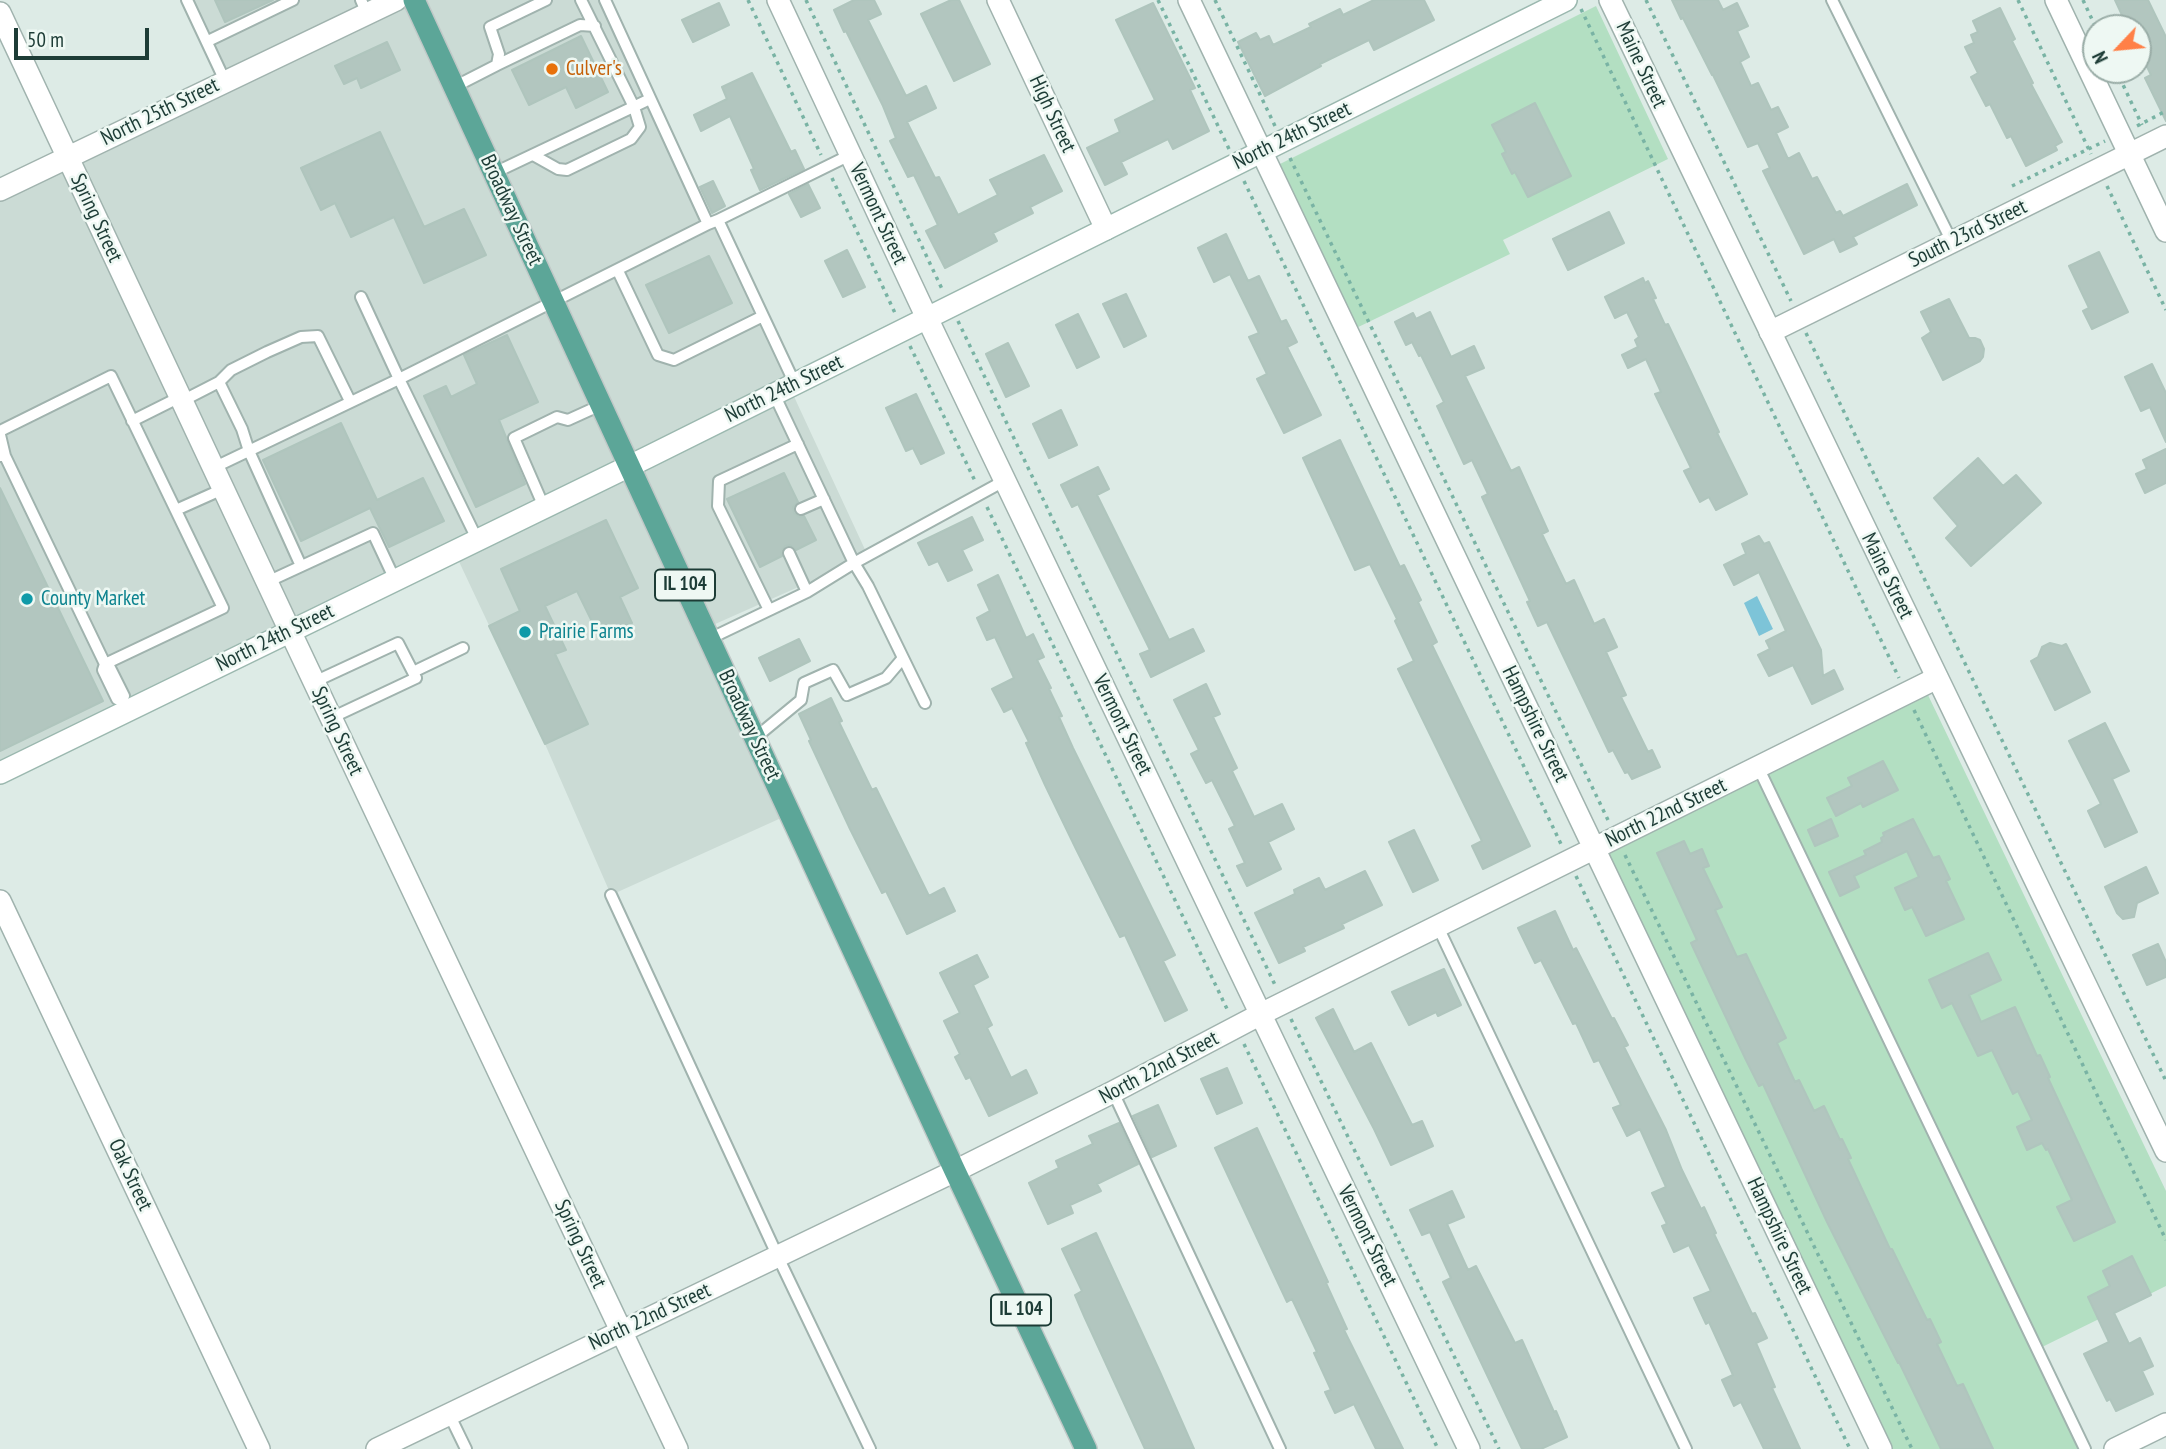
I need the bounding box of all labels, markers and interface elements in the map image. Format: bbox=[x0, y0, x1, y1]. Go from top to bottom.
scale bar bbox=[18, 14, 152, 58]
north arrow bbox=[2082, 14, 2152, 84]
street label: Maine Street bbox=[1610, 18, 1672, 112]
text: 50 m bbox=[27, 26, 64, 53]
text: N bbox=[2087, 47, 2113, 67]
place label: Culver's bbox=[566, 56, 622, 82]
marker: Culver's bbox=[544, 61, 560, 77]
street label: High Street bbox=[1023, 71, 1081, 157]
street label: North 25th Street bbox=[97, 73, 223, 151]
street label: North 24th Street bbox=[1229, 97, 1355, 175]
street label: Broadway Street bbox=[474, 151, 548, 269]
street label: Vermont Street bbox=[844, 159, 912, 269]
street label: Spring Street bbox=[65, 170, 127, 266]
street label: South 23rd Street bbox=[1905, 195, 2031, 273]
street label: North 24th Street bbox=[721, 350, 847, 428]
street label: Maine Street bbox=[1855, 529, 1919, 623]
road number: IL 104 bbox=[655, 570, 715, 600]
place label: County Market bbox=[41, 586, 145, 612]
marker: County Market bbox=[19, 591, 35, 607]
street label: North 24th Street bbox=[212, 599, 338, 677]
place label: Prairie Farms bbox=[539, 619, 634, 645]
marker: Prairie Farms bbox=[517, 624, 533, 640]
street label: Hampshire Street bbox=[1496, 662, 1574, 786]
street label: Broadway Street bbox=[712, 666, 786, 784]
street label: Vermont Street bbox=[1087, 671, 1157, 779]
street label: Spring Street bbox=[306, 683, 368, 779]
street label: North 22nd Street bbox=[1602, 773, 1730, 853]
street label: North 22nd Street bbox=[1095, 1026, 1223, 1110]
street label: Oak Street bbox=[103, 1135, 157, 1215]
street label: Hampshire Street bbox=[1741, 1174, 1817, 1298]
street label: Vermont Street bbox=[1332, 1182, 1402, 1290]
street label: Spring Street bbox=[549, 1196, 611, 1292]
street label: North 22nd Street bbox=[585, 1278, 715, 1356]
road number: IL 104 bbox=[991, 1294, 1051, 1326]

